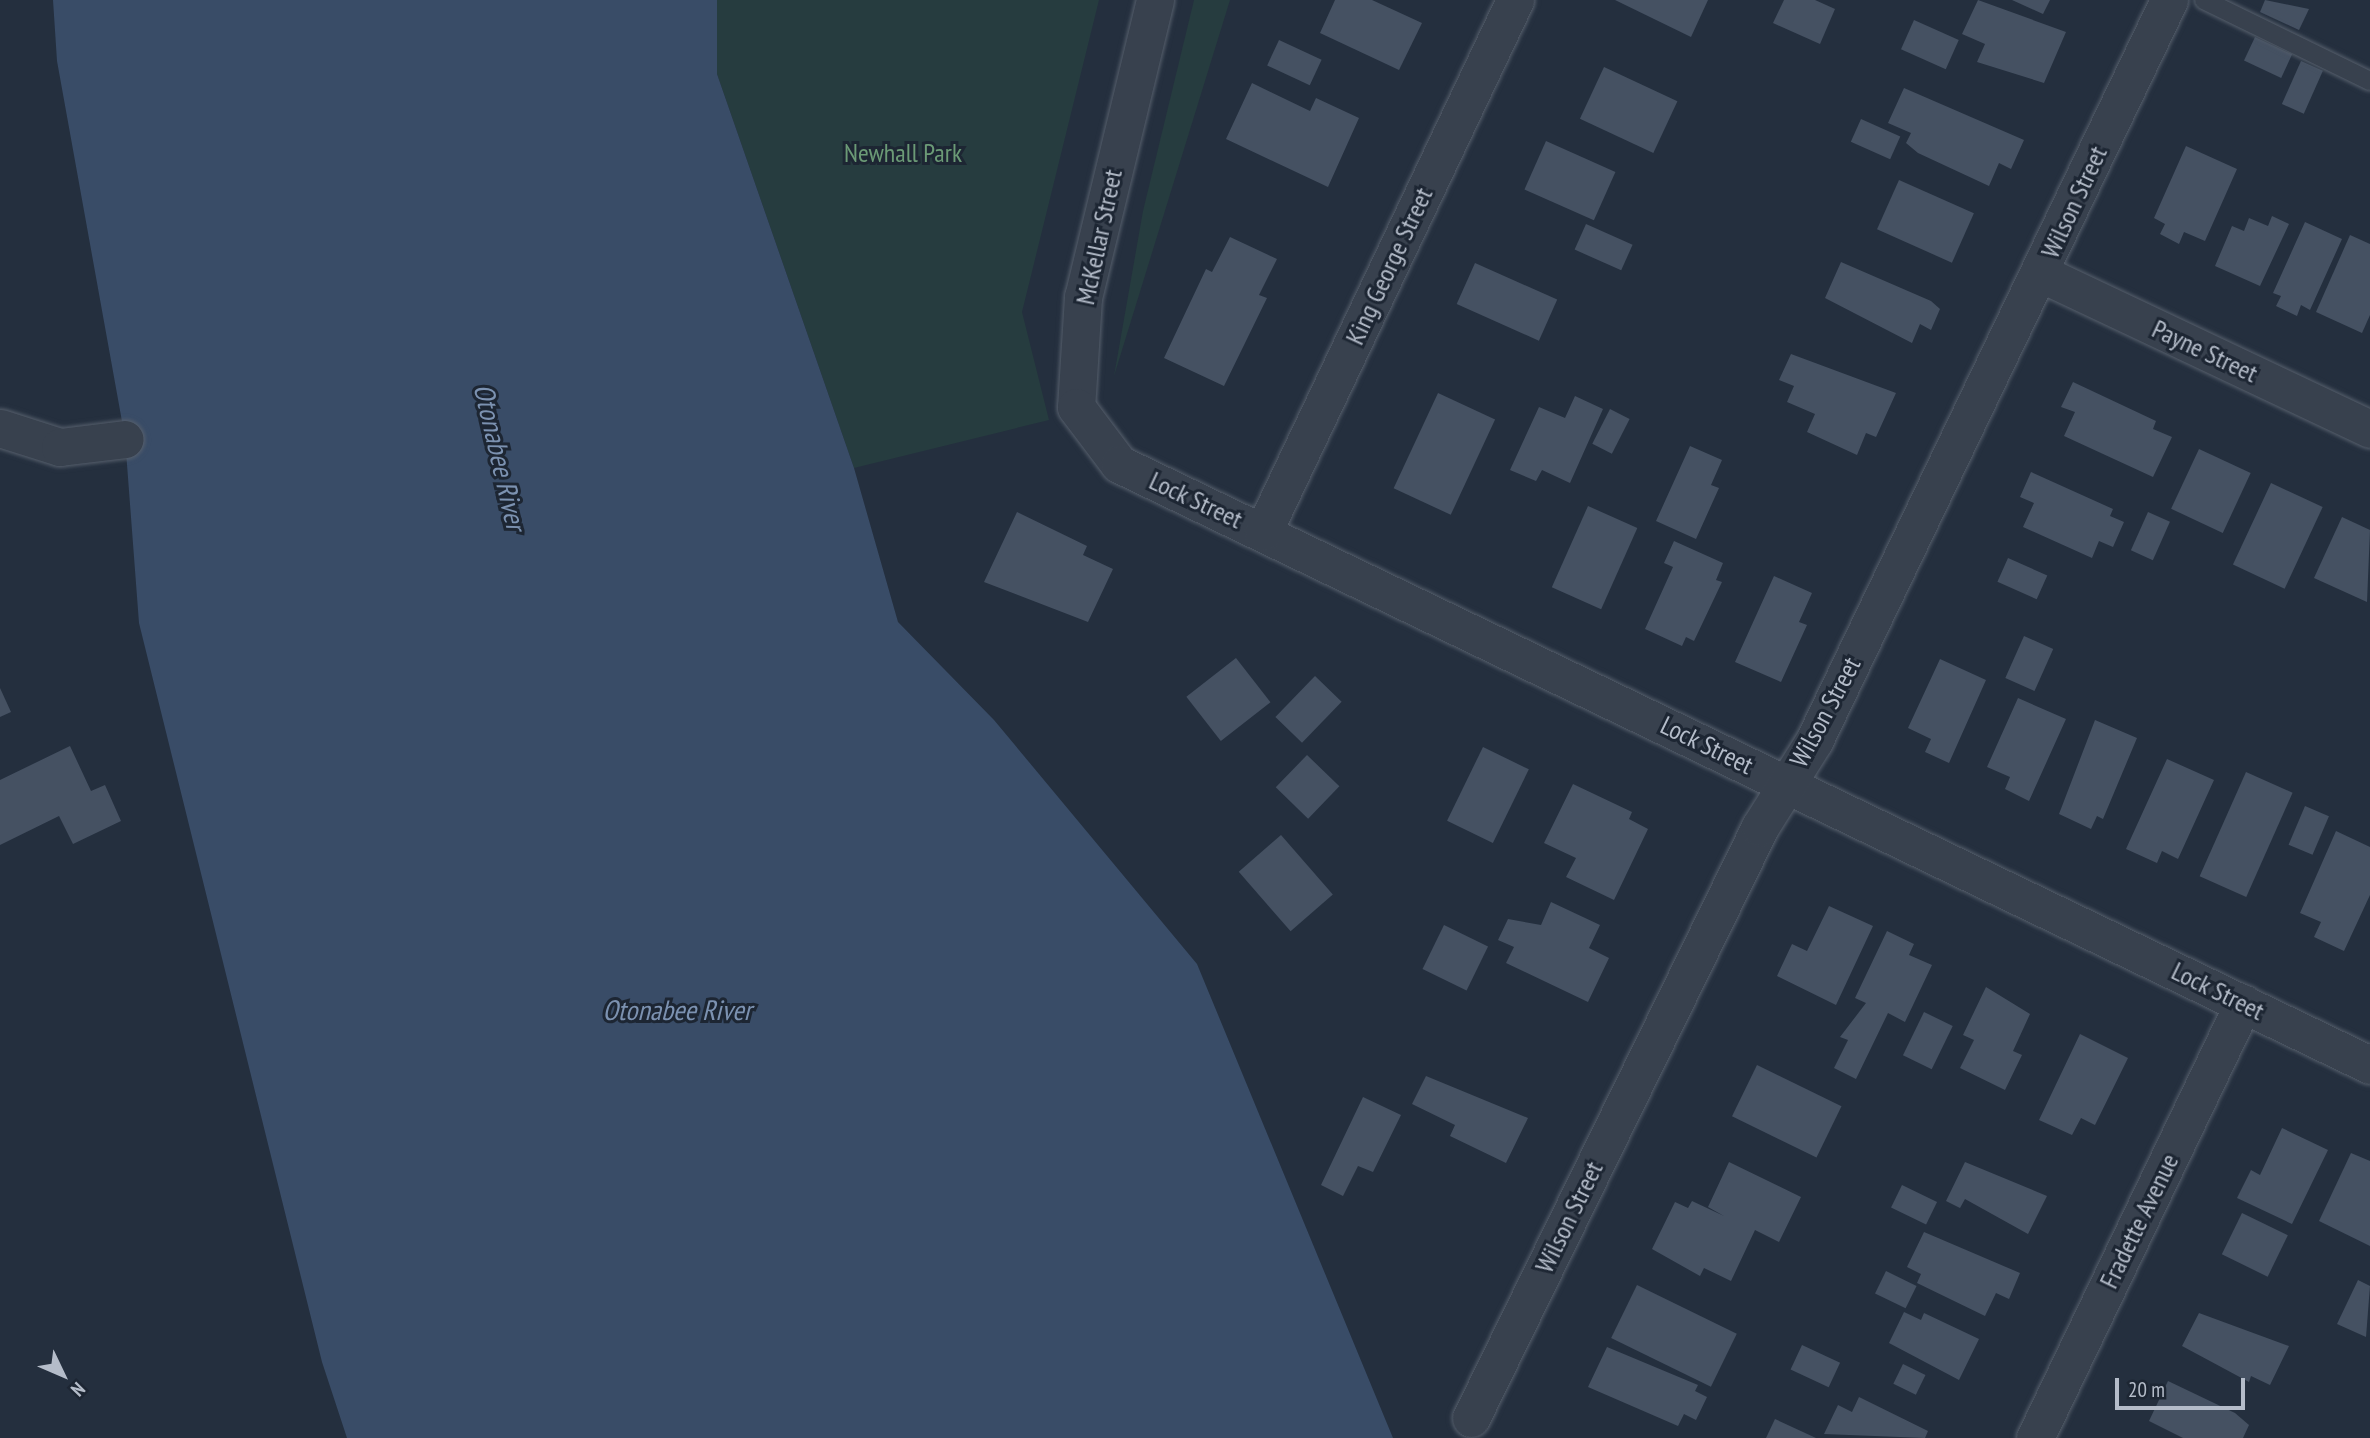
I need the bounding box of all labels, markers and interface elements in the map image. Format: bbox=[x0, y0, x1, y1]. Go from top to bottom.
park label: Newhall Park bbox=[844, 137, 962, 169]
street label: Wilson Street bbox=[2035, 141, 2113, 263]
street label: McKellar Street bbox=[1069, 167, 1129, 307]
street label: King George Street bbox=[1339, 183, 1439, 349]
street label: Payne Street bbox=[2147, 313, 2263, 389]
water label: Otonabee River bbox=[467, 381, 533, 533]
street label: Lock Street bbox=[1144, 465, 1248, 535]
street label: Wilson Street bbox=[1783, 652, 1867, 772]
street label: Lock Street bbox=[1655, 709, 1759, 781]
street label: Lock Street bbox=[2166, 955, 2270, 1027]
water label: Otonabee River bbox=[602, 993, 752, 1027]
street label: Fradette Avenue bbox=[2093, 1148, 2185, 1294]
street label: Wilson Street bbox=[1529, 1156, 1609, 1278]
north arrow bbox=[28, 1340, 98, 1410]
scale bar bbox=[2118, 1364, 2248, 1408]
text: 20 m bbox=[2128, 1376, 2165, 1403]
text: N bbox=[66, 1378, 90, 1402]

